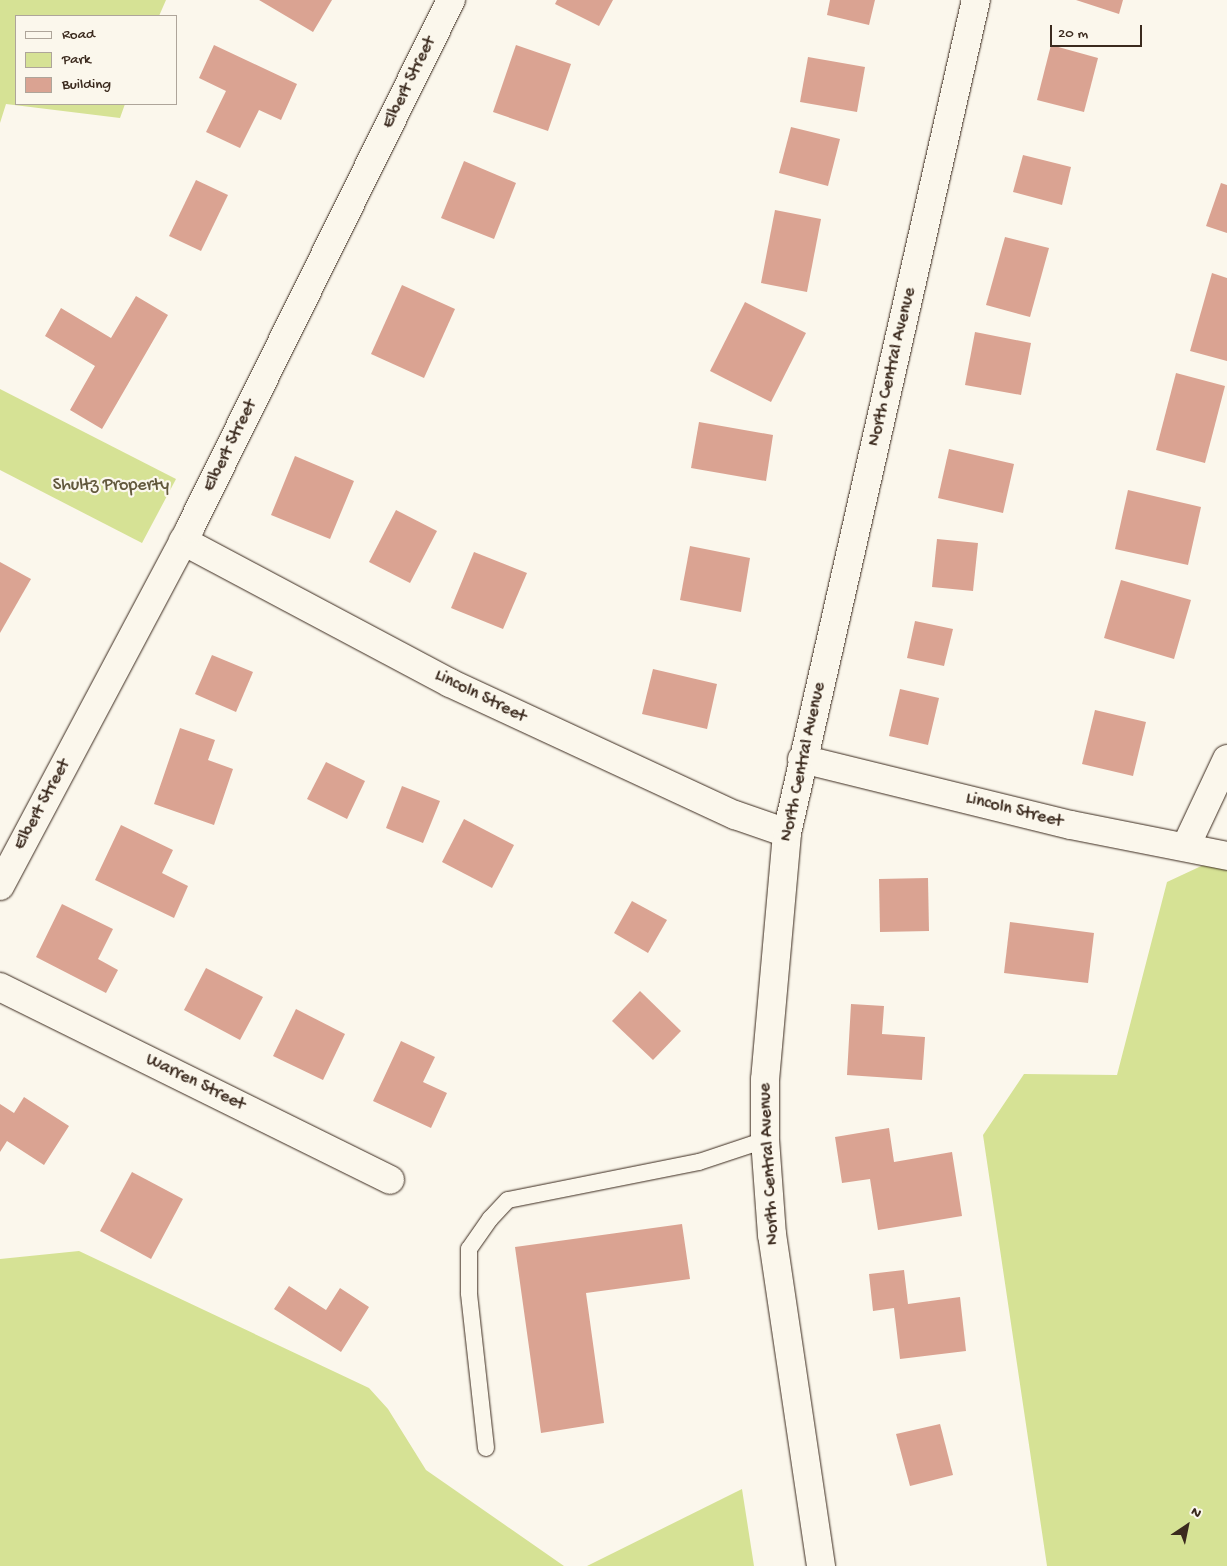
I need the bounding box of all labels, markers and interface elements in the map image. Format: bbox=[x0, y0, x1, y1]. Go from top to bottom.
legend bbox=[15, 15, 178, 105]
scale bar bbox=[1052, 15, 1144, 47]
text: 20 m bbox=[1058, 25, 1088, 43]
text: Road bbox=[62, 26, 95, 44]
street label: Elbert Street bbox=[378, 33, 442, 133]
text: Park bbox=[62, 51, 91, 69]
text: Building bbox=[62, 76, 111, 94]
street label: North Central Avenue bbox=[864, 285, 922, 449]
street label: Elbert Street bbox=[199, 396, 263, 496]
park label: Shultz Property bbox=[53, 475, 169, 497]
street label: Lincoln Street bbox=[431, 666, 529, 728]
street label: North Central Avenue bbox=[777, 680, 831, 844]
street label: Elbert Street bbox=[10, 756, 76, 854]
street label: Lincoln Street bbox=[963, 789, 1065, 833]
street label: Warren Street bbox=[142, 1050, 248, 1116]
street label: North Central Avenue bbox=[755, 1082, 785, 1246]
north arrow bbox=[1162, 1501, 1212, 1551]
text: N bbox=[1187, 1504, 1204, 1523]

